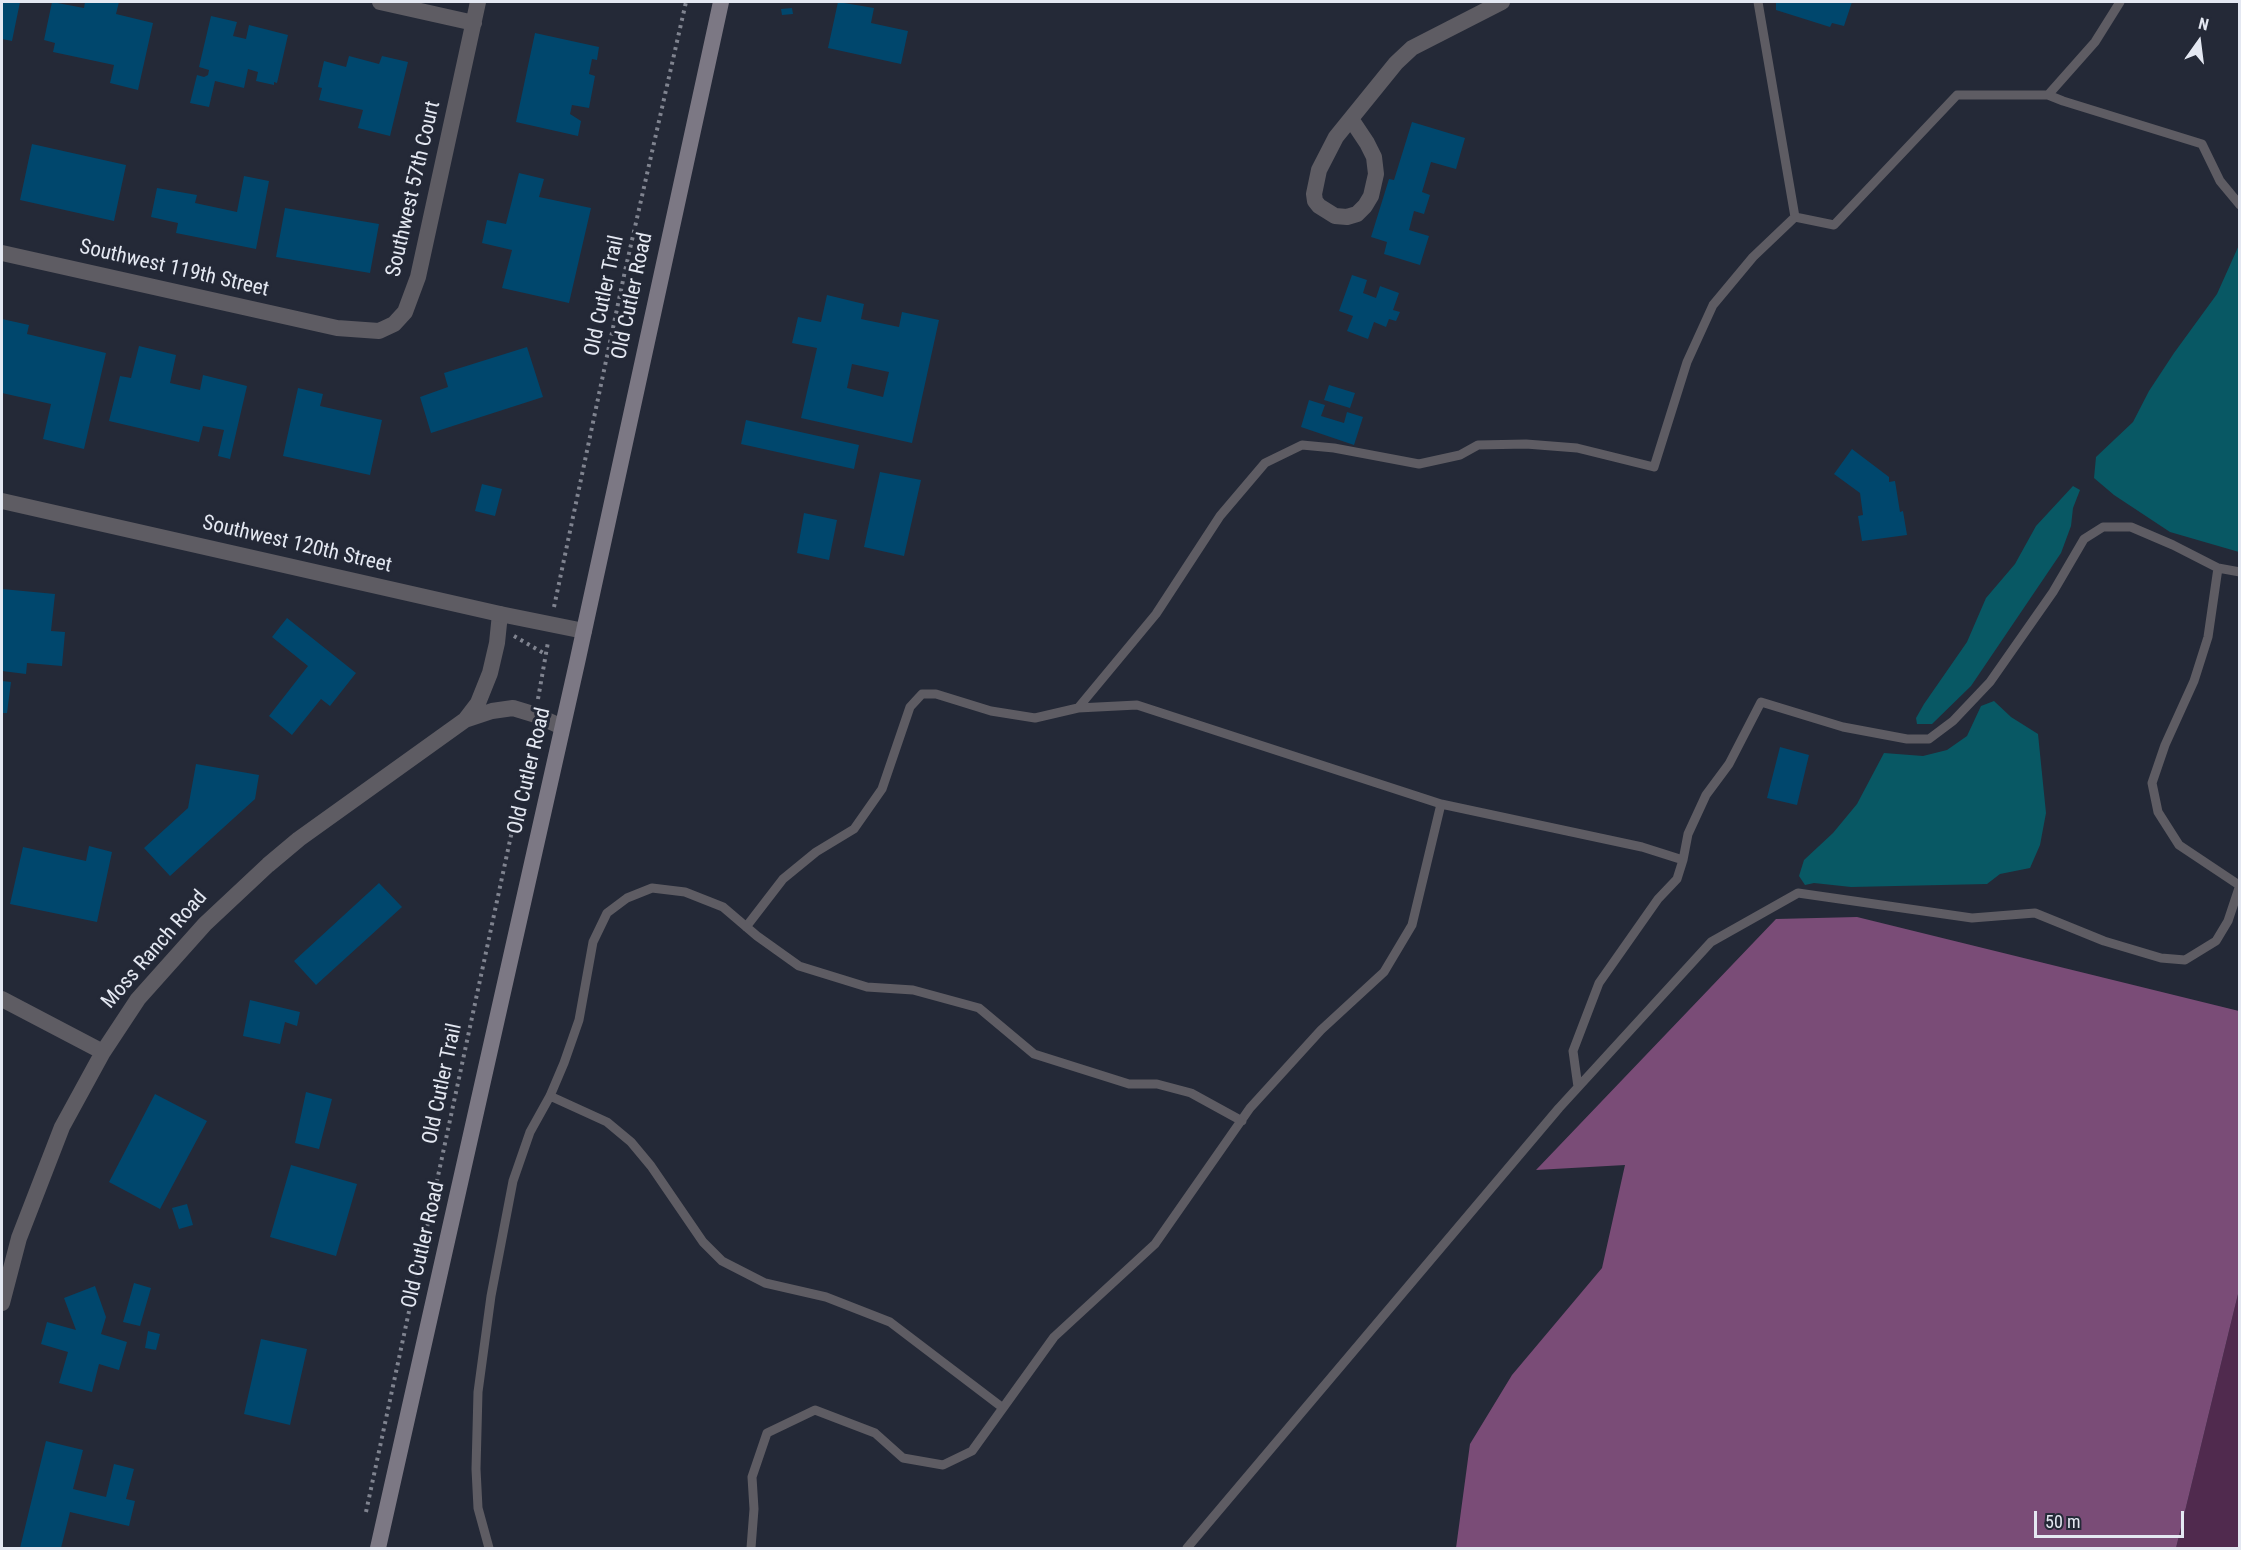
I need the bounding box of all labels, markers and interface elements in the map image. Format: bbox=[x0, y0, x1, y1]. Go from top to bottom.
north arrow bbox=[2169, 12, 2229, 72]
text: N bbox=[2196, 14, 2211, 34]
street label: Southwest 57th Court bbox=[382, 99, 446, 279]
street label: Old Cutler Road bbox=[607, 230, 659, 362]
street label: Old Cutler Trail bbox=[580, 233, 630, 359]
street label: Southwest 119th Street bbox=[77, 235, 271, 303]
street label: Southwest 120th Street bbox=[200, 511, 394, 579]
street label: Old Cutler Road bbox=[503, 705, 557, 837]
street label: Moss Ranch Road bbox=[97, 886, 213, 1014]
street label: Old Cutler Trail bbox=[418, 1021, 468, 1147]
street label: Old Cutler Road bbox=[397, 1179, 451, 1311]
scale bar bbox=[2037, 1499, 2187, 1537]
text: 50 m bbox=[2045, 1511, 2080, 1532]

